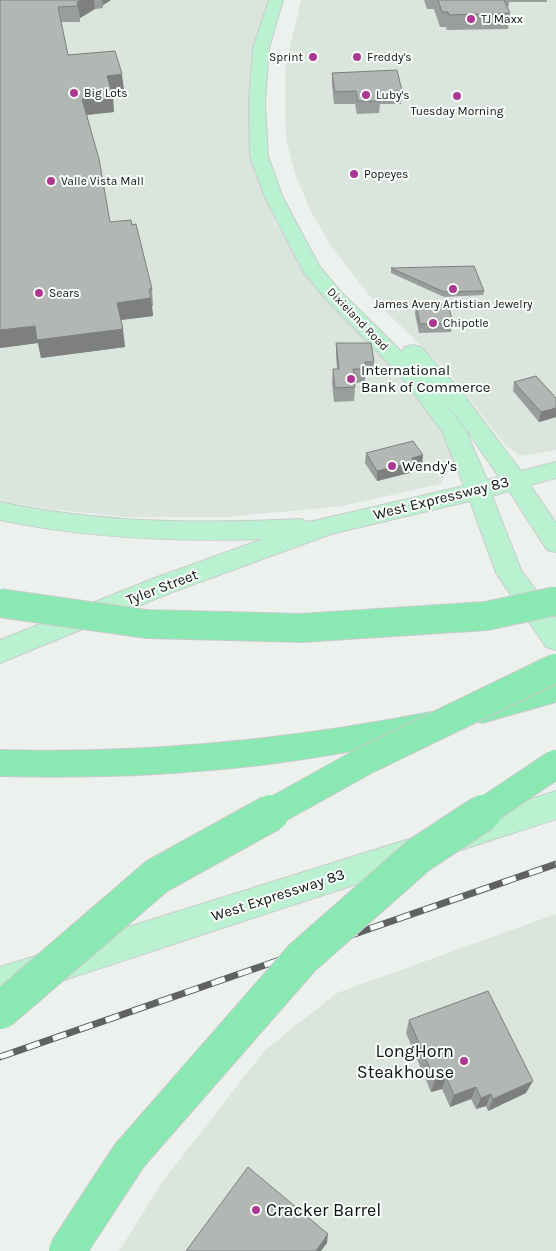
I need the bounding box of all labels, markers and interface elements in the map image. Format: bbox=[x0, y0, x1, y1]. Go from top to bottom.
place label: TJ Maxx bbox=[481, 12, 523, 26]
marker: TJ Maxx bbox=[465, 13, 477, 25]
place label: Sprint bbox=[269, 50, 303, 64]
place label: Freddy's bbox=[367, 50, 412, 64]
marker: Sprint bbox=[307, 51, 319, 63]
marker: Freddy's bbox=[351, 51, 363, 63]
place label: Big Lots bbox=[84, 86, 128, 100]
marker: Big Lots bbox=[68, 87, 80, 99]
place label: Luby's bbox=[376, 88, 410, 102]
marker: Luby's bbox=[360, 89, 372, 101]
marker: Tuesday Morning bbox=[451, 90, 463, 102]
place label: Tuesday Morning bbox=[411, 104, 504, 118]
place label: Popeyes bbox=[364, 167, 408, 181]
marker: Popeyes bbox=[348, 168, 360, 180]
place label: Valle Vista Mall bbox=[61, 174, 144, 188]
marker: Valle Vista Mall bbox=[45, 175, 57, 187]
marker: James Avery Artistian Jewelry bbox=[447, 283, 459, 295]
street label: Dixieland Road bbox=[324, 285, 392, 353]
place label: Sears bbox=[49, 286, 80, 300]
marker: Sears bbox=[33, 287, 45, 299]
place label: James Avery Artistian Jewelry bbox=[373, 297, 533, 311]
place label: Chipotle bbox=[443, 316, 489, 330]
marker: Chipotle bbox=[427, 317, 439, 329]
place label: International Bank of Commerce bbox=[361, 361, 491, 396]
marker: International Bank of Commerce bbox=[345, 373, 357, 385]
place label: Wendy's bbox=[402, 457, 457, 475]
marker: Wendy's bbox=[386, 460, 398, 472]
street label: West Expressway 83 bbox=[371, 472, 511, 524]
street label: Tyler Street bbox=[124, 565, 201, 609]
street label: West Expressway 83 bbox=[209, 865, 347, 925]
place label: LongHorn Steakhouse bbox=[357, 1040, 454, 1083]
marker: LongHorn Steakhouse bbox=[458, 1055, 470, 1067]
place label: Cracker Barrel bbox=[266, 1199, 381, 1221]
marker: Cracker Barrel bbox=[250, 1204, 262, 1216]

